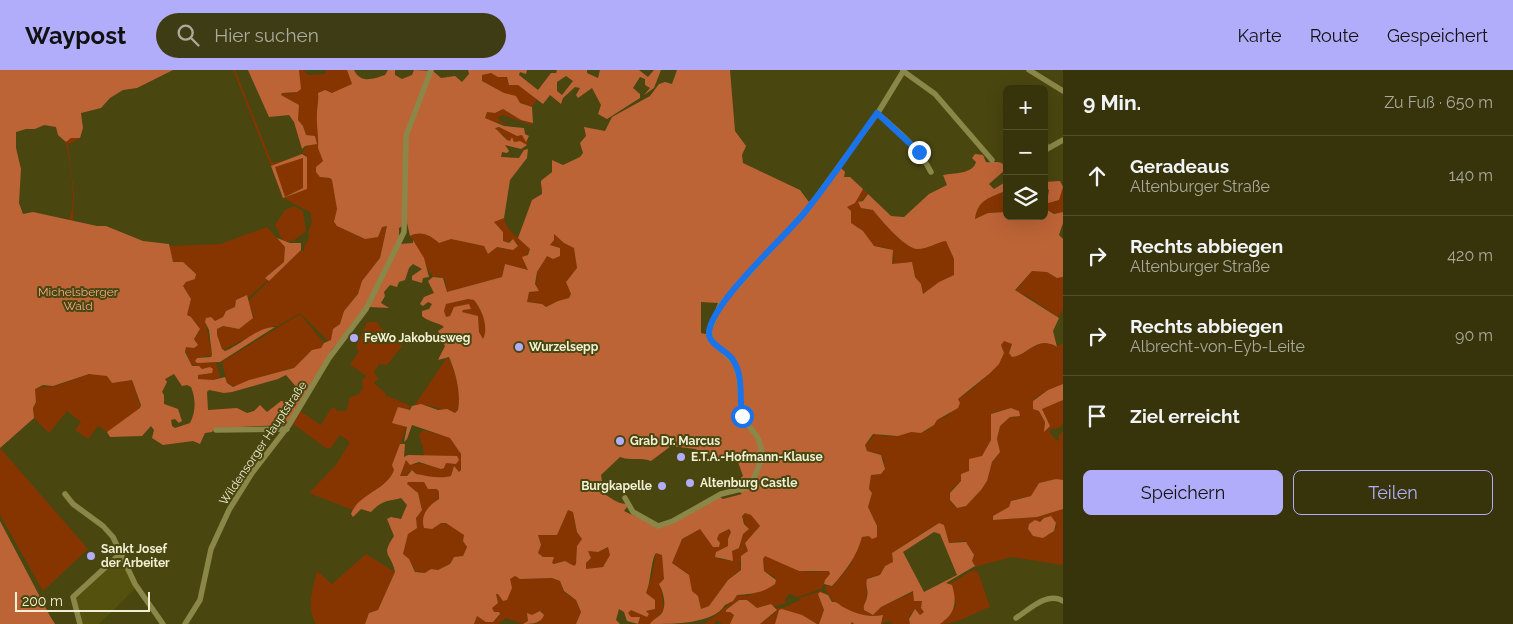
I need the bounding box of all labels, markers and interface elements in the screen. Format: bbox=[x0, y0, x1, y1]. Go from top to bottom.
search box bbox=[156, 13, 506, 58]
text: Waypost bbox=[25, 21, 126, 50]
icon: search bbox=[174, 21, 202, 49]
text: Hier suchen bbox=[214, 24, 319, 46]
text: Karte bbox=[1238, 25, 1282, 46]
text: Route bbox=[1310, 25, 1359, 46]
text: Gespeichert bbox=[1387, 25, 1488, 46]
map controls bbox=[1003, 85, 1048, 220]
button: + bbox=[1003, 85, 1048, 130]
text: 9 Min. bbox=[1083, 90, 1141, 115]
text: Zu Fuß · 650 m bbox=[1384, 93, 1493, 112]
button: − bbox=[1003, 130, 1048, 175]
route end bbox=[908, 141, 931, 164]
text: Geradeaus bbox=[1130, 155, 1229, 177]
icon: ahead bbox=[1083, 162, 1111, 190]
text: 140 m bbox=[1449, 166, 1493, 185]
button: layers bbox=[1003, 175, 1048, 220]
text: Altenburger Straße bbox=[1130, 177, 1270, 196]
text: Rechts abbiegen bbox=[1130, 235, 1283, 257]
icon: right bbox=[1083, 242, 1111, 270]
text: 420 m bbox=[1447, 246, 1493, 265]
text: Altenburger Straße bbox=[1130, 257, 1270, 276]
park label: Michelsberger Wald bbox=[38, 285, 119, 313]
text: Rechts abbiegen bbox=[1130, 315, 1283, 337]
icon: right bbox=[1083, 322, 1111, 350]
text: 90 m bbox=[1455, 326, 1493, 345]
place label: FeWo Jakobusweg bbox=[364, 331, 470, 345]
marker: FeWo Jakobusweg bbox=[348, 332, 360, 344]
text: Albrecht-von-Eyb-Leite bbox=[1130, 337, 1305, 356]
place label: Wurzelsepp bbox=[529, 340, 599, 354]
marker: Wurzelsepp bbox=[513, 341, 525, 353]
street label: Wildensorger Hauptstraße bbox=[216, 378, 310, 508]
icon: arrive bbox=[1083, 402, 1111, 430]
route start bbox=[731, 405, 754, 428]
text: Ziel erreicht bbox=[1130, 405, 1240, 427]
place label: Grab Dr. Marcus bbox=[630, 434, 720, 448]
marker: Grab Dr. Marcus bbox=[614, 435, 626, 447]
place label: E.T.A.-Hofmann-Klause bbox=[691, 450, 823, 464]
marker: E.T.A.-Hofmann-Klause bbox=[675, 451, 687, 463]
button: Speichern bbox=[1083, 470, 1283, 515]
button: Teilen bbox=[1293, 470, 1493, 515]
place label: Altenburg Castle bbox=[700, 476, 797, 490]
marker: Altenburg Castle bbox=[684, 477, 696, 489]
place label: Burgkapelle bbox=[581, 479, 652, 493]
marker: Burgkapelle bbox=[656, 480, 668, 492]
place label: Sankt Josef der Arbeiter bbox=[101, 542, 170, 570]
marker: Sankt Josef der Arbeiter bbox=[85, 550, 97, 562]
scale bar bbox=[15, 589, 150, 612]
text: 200 m bbox=[22, 593, 63, 609]

